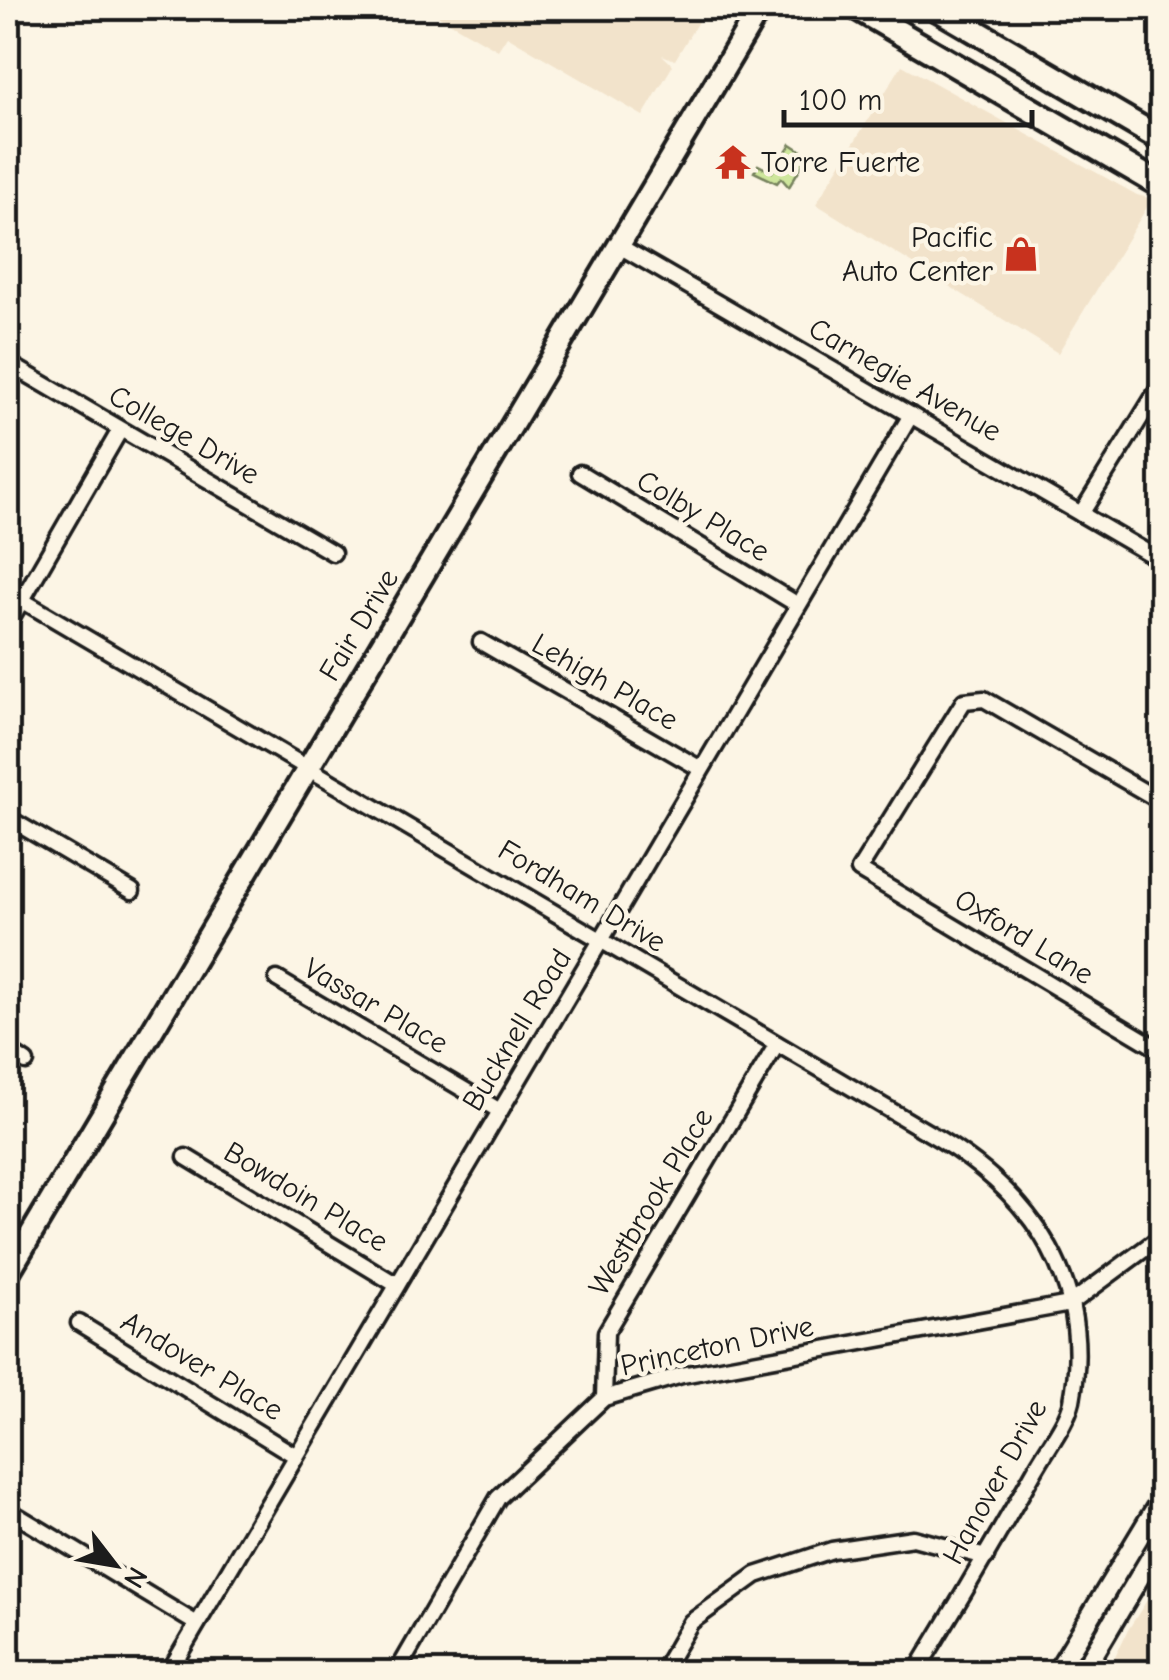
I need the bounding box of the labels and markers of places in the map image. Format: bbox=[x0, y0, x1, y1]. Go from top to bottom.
temple icon: Torre Fuerte bbox=[714, 143, 752, 181]
place label: Torre Fuerte bbox=[761, 145, 920, 180]
place label: Pacific Auto Center bbox=[842, 220, 993, 289]
shop icon: Pacific Auto Center bbox=[1002, 235, 1040, 273]

